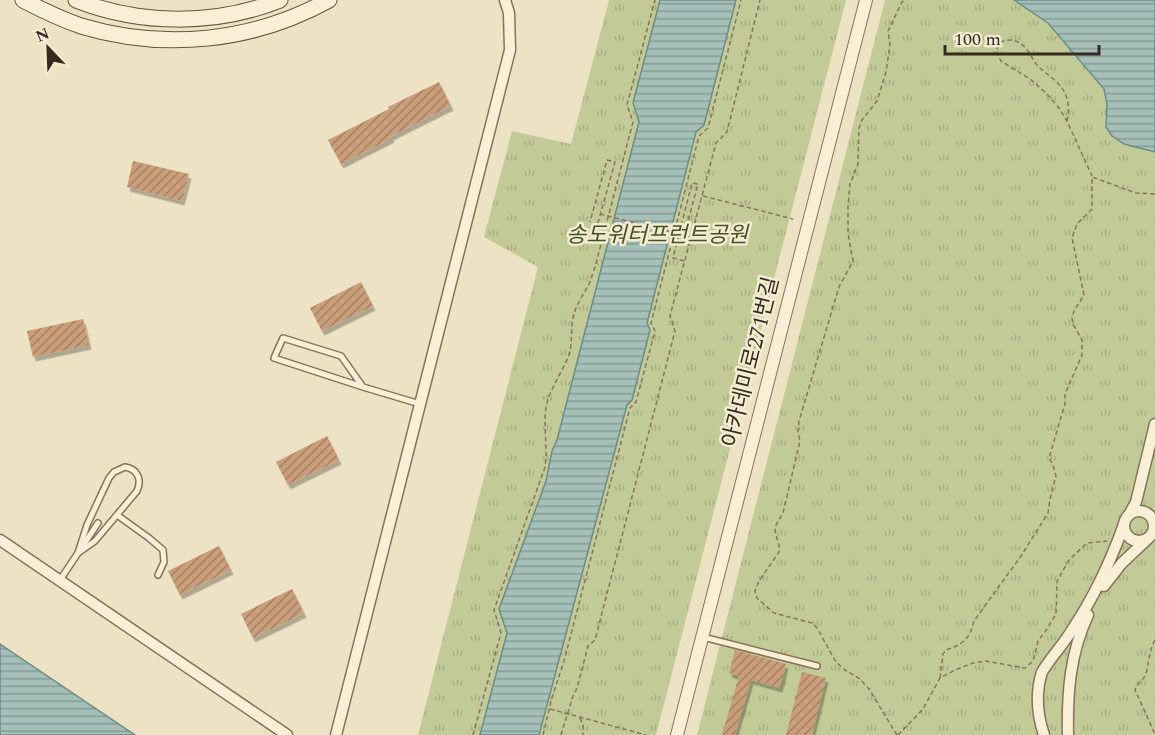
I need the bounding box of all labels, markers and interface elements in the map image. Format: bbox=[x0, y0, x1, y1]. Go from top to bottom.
north arrow bbox=[18, 18, 78, 78]
scale bar bbox=[945, 18, 1100, 56]
text: N bbox=[32, 22, 53, 49]
text: 100 m bbox=[954, 26, 1001, 53]
park label: 송도워터프런트공원 bbox=[566, 219, 750, 252]
street label: 아카데미로271번길 bbox=[714, 273, 788, 451]

